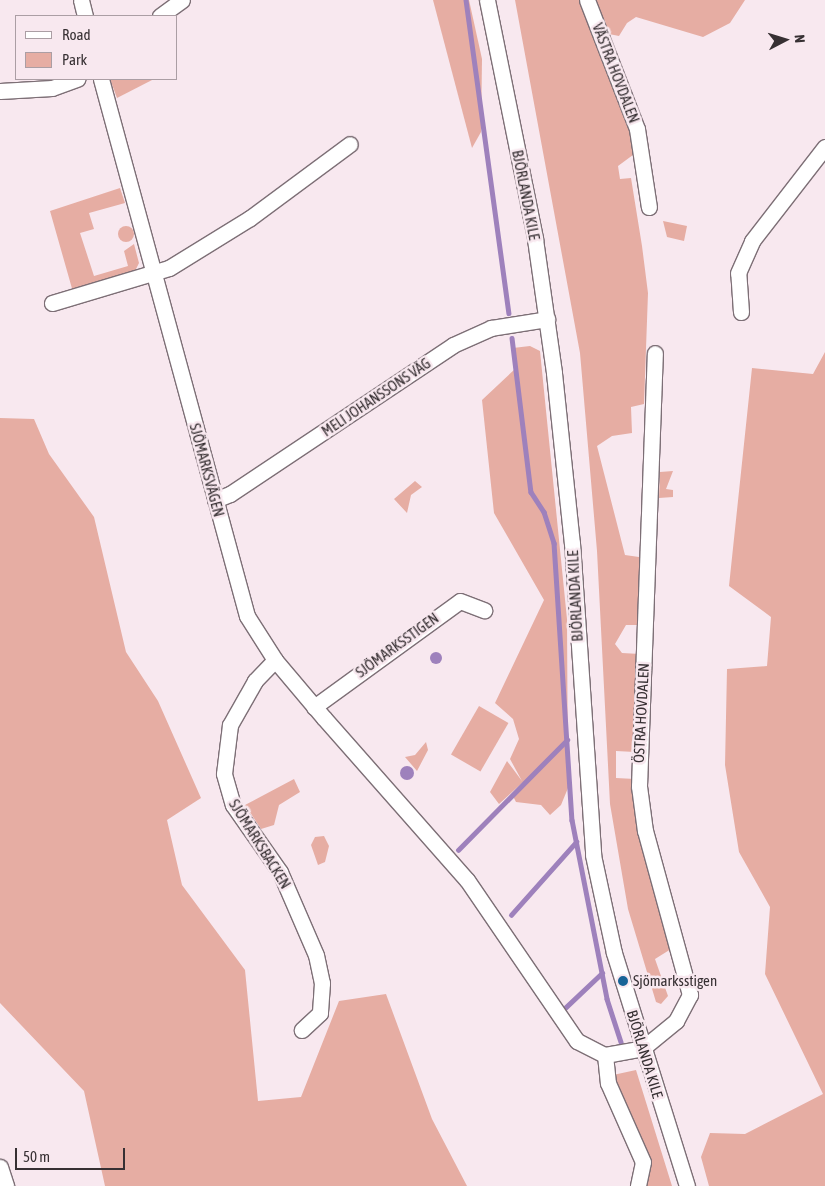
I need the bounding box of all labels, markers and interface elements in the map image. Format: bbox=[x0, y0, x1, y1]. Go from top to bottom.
legend bbox=[15, 15, 178, 80]
north arrow bbox=[760, 15, 810, 65]
street label: VÄSTRA HOVDALEN bbox=[589, 20, 643, 126]
text: Road bbox=[62, 26, 91, 43]
text: N bbox=[792, 34, 808, 43]
text: Park bbox=[62, 51, 87, 68]
street label: BJÖRLANDA KILE bbox=[508, 148, 544, 242]
street label: MELI JOHANSSONS VÄG bbox=[318, 354, 434, 440]
street label: SJÖMARKSVÄGEN bbox=[186, 421, 228, 519]
street label: BJÖRLANDA KILE bbox=[564, 550, 586, 642]
street label: SJÖMARKSSTIGEN bbox=[352, 609, 442, 681]
street label: ÖSTRA HOVDALEN bbox=[629, 663, 653, 763]
street label: SJÖMARKSBACKEN bbox=[225, 796, 295, 892]
place label: Sjömarksstigen bbox=[633, 972, 717, 990]
marker: Sjömarksstigen bbox=[617, 975, 629, 987]
street label: BJÖRLANDA KILE bbox=[623, 1008, 667, 1100]
scale bar bbox=[18, 1138, 128, 1170]
text: 50 m bbox=[23, 1148, 50, 1165]

